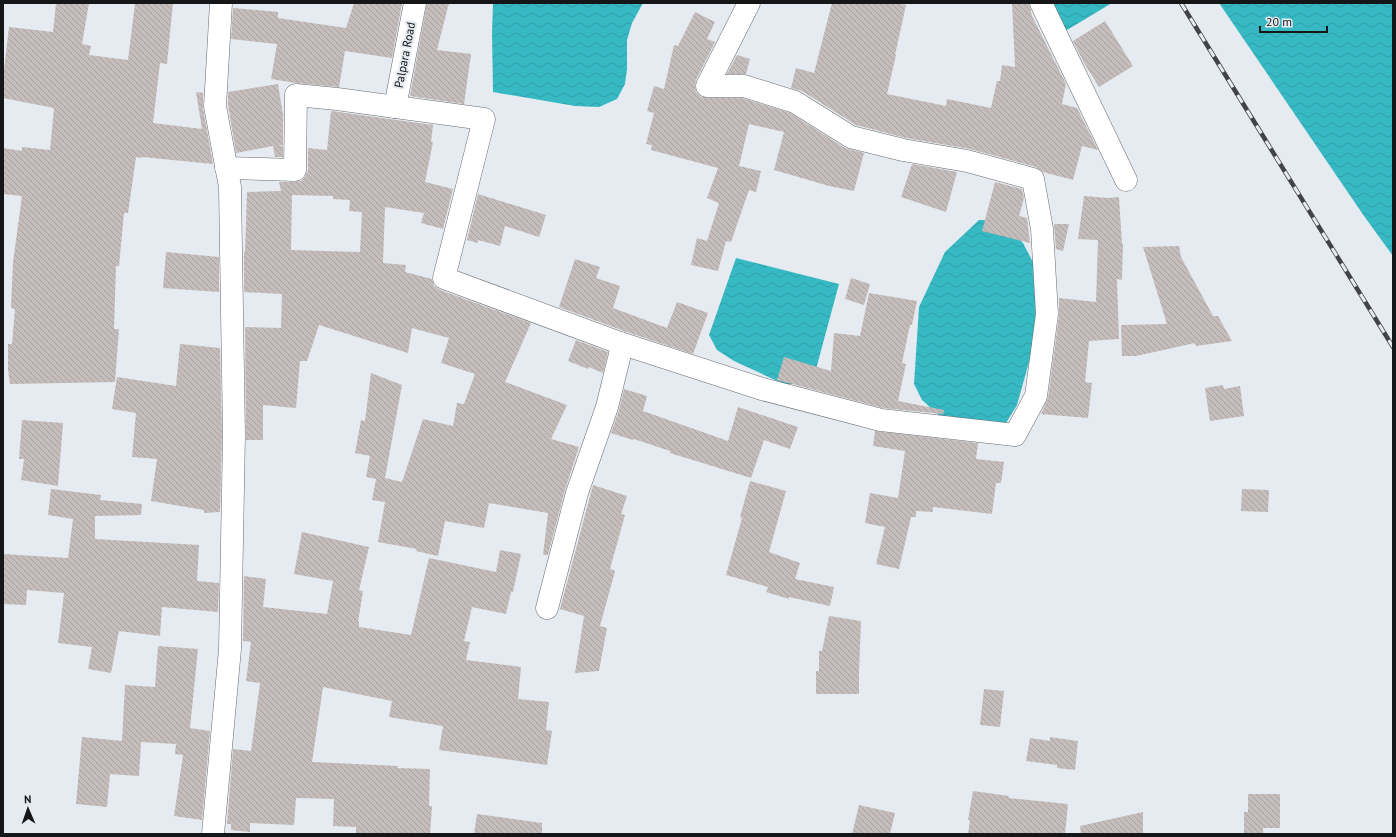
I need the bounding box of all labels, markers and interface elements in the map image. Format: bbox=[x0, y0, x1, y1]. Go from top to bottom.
scale bar bbox=[1260, 8, 1327, 34]
text: 20 m bbox=[1266, 14, 1292, 29]
street label: Palpara Road bbox=[391, 21, 418, 89]
north arrow bbox=[8, 789, 48, 829]
text: N bbox=[24, 792, 32, 806]

